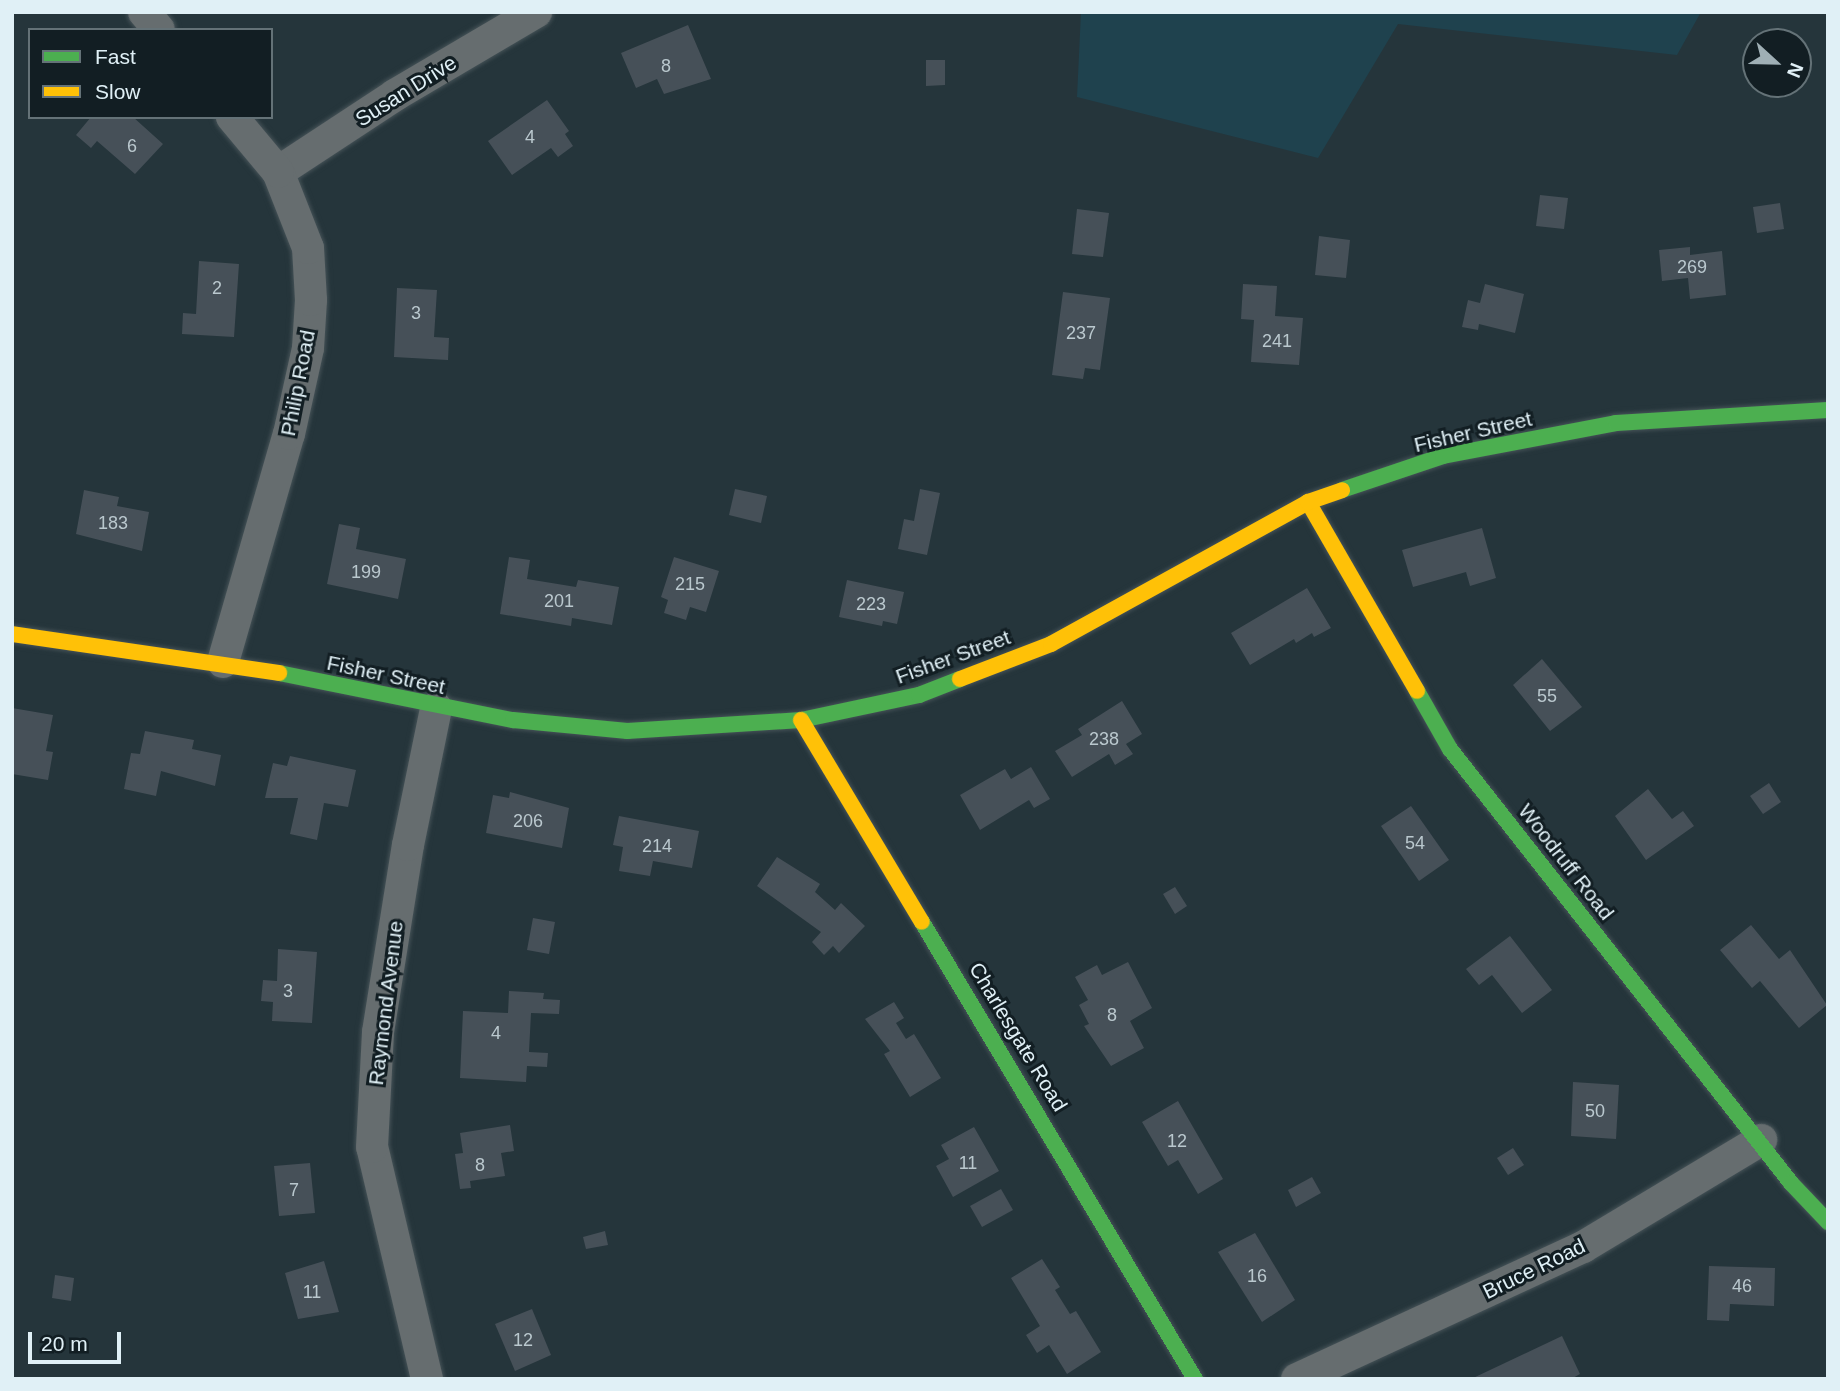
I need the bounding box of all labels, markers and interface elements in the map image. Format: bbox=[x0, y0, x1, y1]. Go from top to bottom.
legend bbox=[28, 28, 273, 119]
north arrow bbox=[1742, 28, 1812, 98]
text: Fast bbox=[95, 45, 136, 68]
street label: Susan Drive bbox=[351, 50, 461, 132]
house number: 8 bbox=[661, 55, 671, 77]
text: N bbox=[1783, 60, 1807, 81]
text: Slow bbox=[95, 80, 141, 103]
house number: 4 bbox=[525, 126, 535, 148]
house number: 6 bbox=[127, 135, 137, 157]
house number: 269 bbox=[1677, 256, 1707, 278]
house number: 2 bbox=[212, 277, 222, 299]
house number: 3 bbox=[411, 302, 421, 324]
house number: 237 bbox=[1066, 322, 1096, 344]
street label: Philip Road bbox=[275, 328, 321, 438]
house number: 241 bbox=[1262, 330, 1292, 352]
street label: Fisher Street bbox=[1412, 406, 1534, 458]
house number: 183 bbox=[98, 512, 128, 534]
house number: 199 bbox=[351, 561, 381, 583]
house number: 215 bbox=[675, 573, 705, 595]
house number: 201 bbox=[544, 590, 574, 612]
house number: 223 bbox=[856, 593, 886, 615]
street label: Fisher Street bbox=[892, 625, 1014, 689]
street label: Fisher Street bbox=[325, 650, 447, 700]
house number: 55 bbox=[1537, 685, 1557, 707]
house number: 238 bbox=[1089, 728, 1119, 750]
street label: Woodruff Road bbox=[1513, 799, 1619, 925]
house number: 206 bbox=[513, 810, 543, 832]
house number: 54 bbox=[1405, 832, 1425, 854]
house number: 214 bbox=[642, 835, 672, 857]
street label: Raymond Avenue bbox=[363, 919, 409, 1087]
street label: Charlesgate Road bbox=[964, 958, 1072, 1116]
house number: 3 bbox=[283, 980, 293, 1002]
house number: 8 bbox=[1107, 1004, 1117, 1026]
house number: 4 bbox=[491, 1022, 501, 1044]
house number: 50 bbox=[1585, 1100, 1605, 1122]
house number: 12 bbox=[1167, 1130, 1187, 1152]
house number: 11 bbox=[959, 1152, 977, 1174]
house number: 8 bbox=[475, 1154, 485, 1176]
house number: 7 bbox=[289, 1179, 299, 1201]
street label: Bruce Road bbox=[1479, 1233, 1589, 1305]
house number: 16 bbox=[1247, 1265, 1267, 1287]
house number: 46 bbox=[1732, 1275, 1752, 1297]
house number: 11 bbox=[303, 1281, 321, 1303]
scale bar bbox=[32, 1318, 124, 1362]
house number: 12 bbox=[513, 1329, 533, 1351]
text: 20 m bbox=[41, 1332, 88, 1355]

